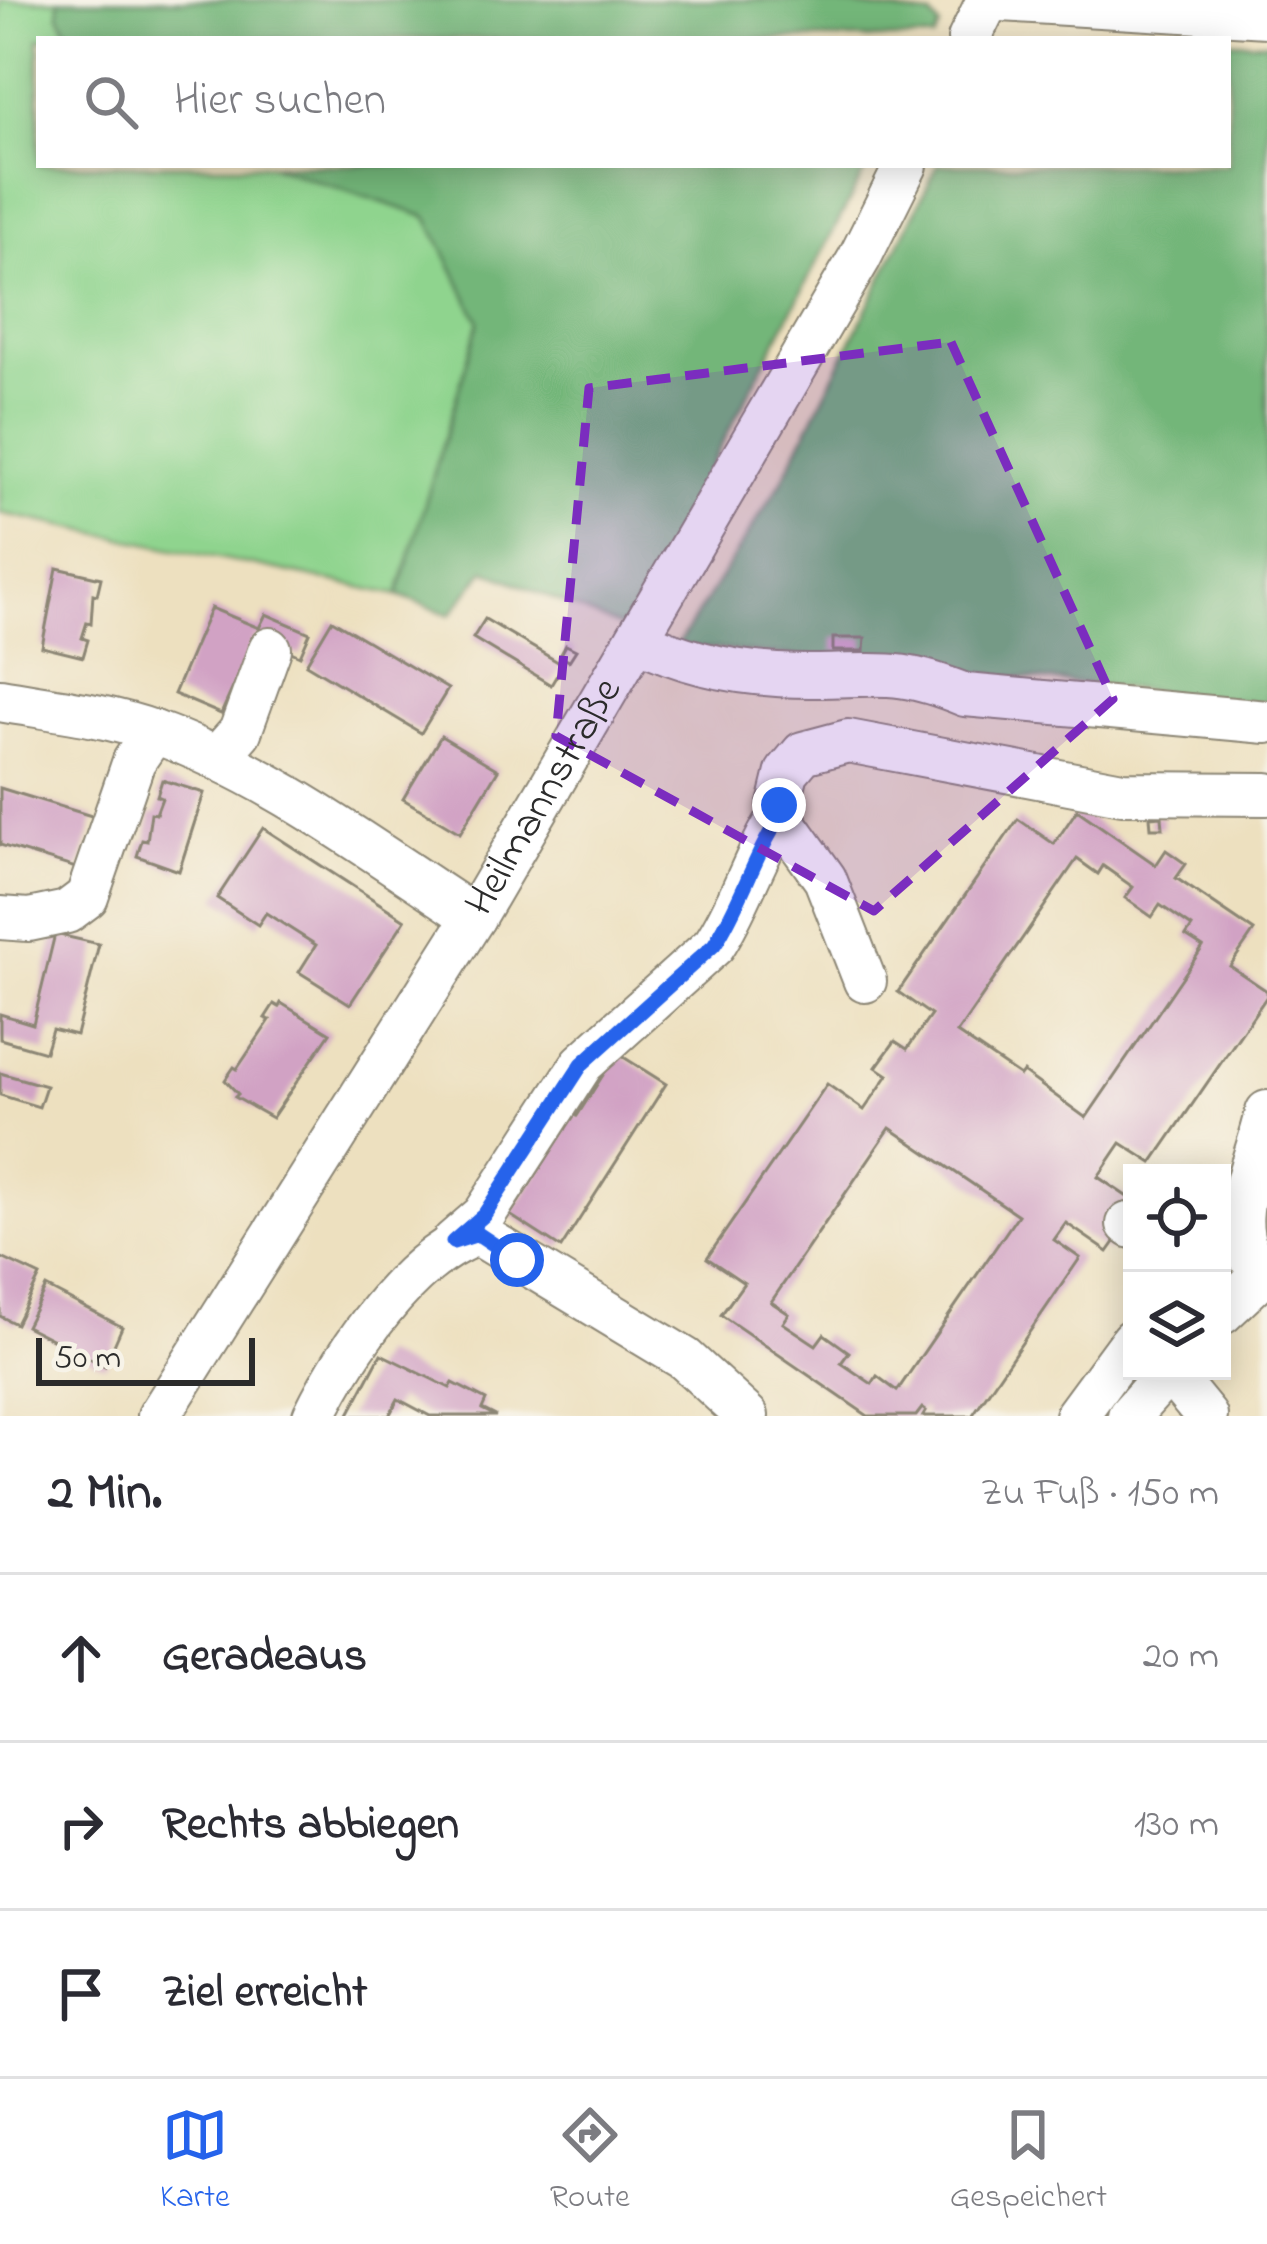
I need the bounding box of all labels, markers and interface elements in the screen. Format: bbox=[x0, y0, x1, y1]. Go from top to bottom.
search box bbox=[36, 36, 1231, 168]
icon: search bbox=[78, 69, 144, 135]
text: Hier suchen bbox=[174, 69, 386, 135]
street label: Heilmannstraße bbox=[450, 667, 638, 928]
route end bbox=[752, 778, 806, 832]
map controls bbox=[1123, 1164, 1231, 1380]
button: locate bbox=[1123, 1164, 1231, 1272]
route start bbox=[490, 1233, 544, 1287]
button: layers bbox=[1123, 1272, 1231, 1380]
scale bar bbox=[36, 1332, 255, 1385]
text: 50 m bbox=[54, 1335, 121, 1383]
text: 2 Min. bbox=[48, 1457, 162, 1532]
text: Zu Fuß · 150 m bbox=[980, 1466, 1219, 1523]
icon: ahead bbox=[48, 1625, 114, 1691]
text: Geradeaus bbox=[162, 1625, 367, 1691]
text: 20 m bbox=[1143, 1629, 1219, 1686]
icon: right bbox=[48, 1793, 114, 1859]
text: Rechts abbiegen bbox=[162, 1793, 459, 1859]
text: 130 m bbox=[1134, 1797, 1219, 1854]
icon: arrive bbox=[48, 1961, 114, 2027]
text: Ziel erreicht bbox=[162, 1961, 367, 2027]
tab: Karte bbox=[160, 2102, 230, 2222]
tab: Route bbox=[550, 2102, 630, 2222]
tab: Gespeichert bbox=[950, 2102, 1107, 2222]

